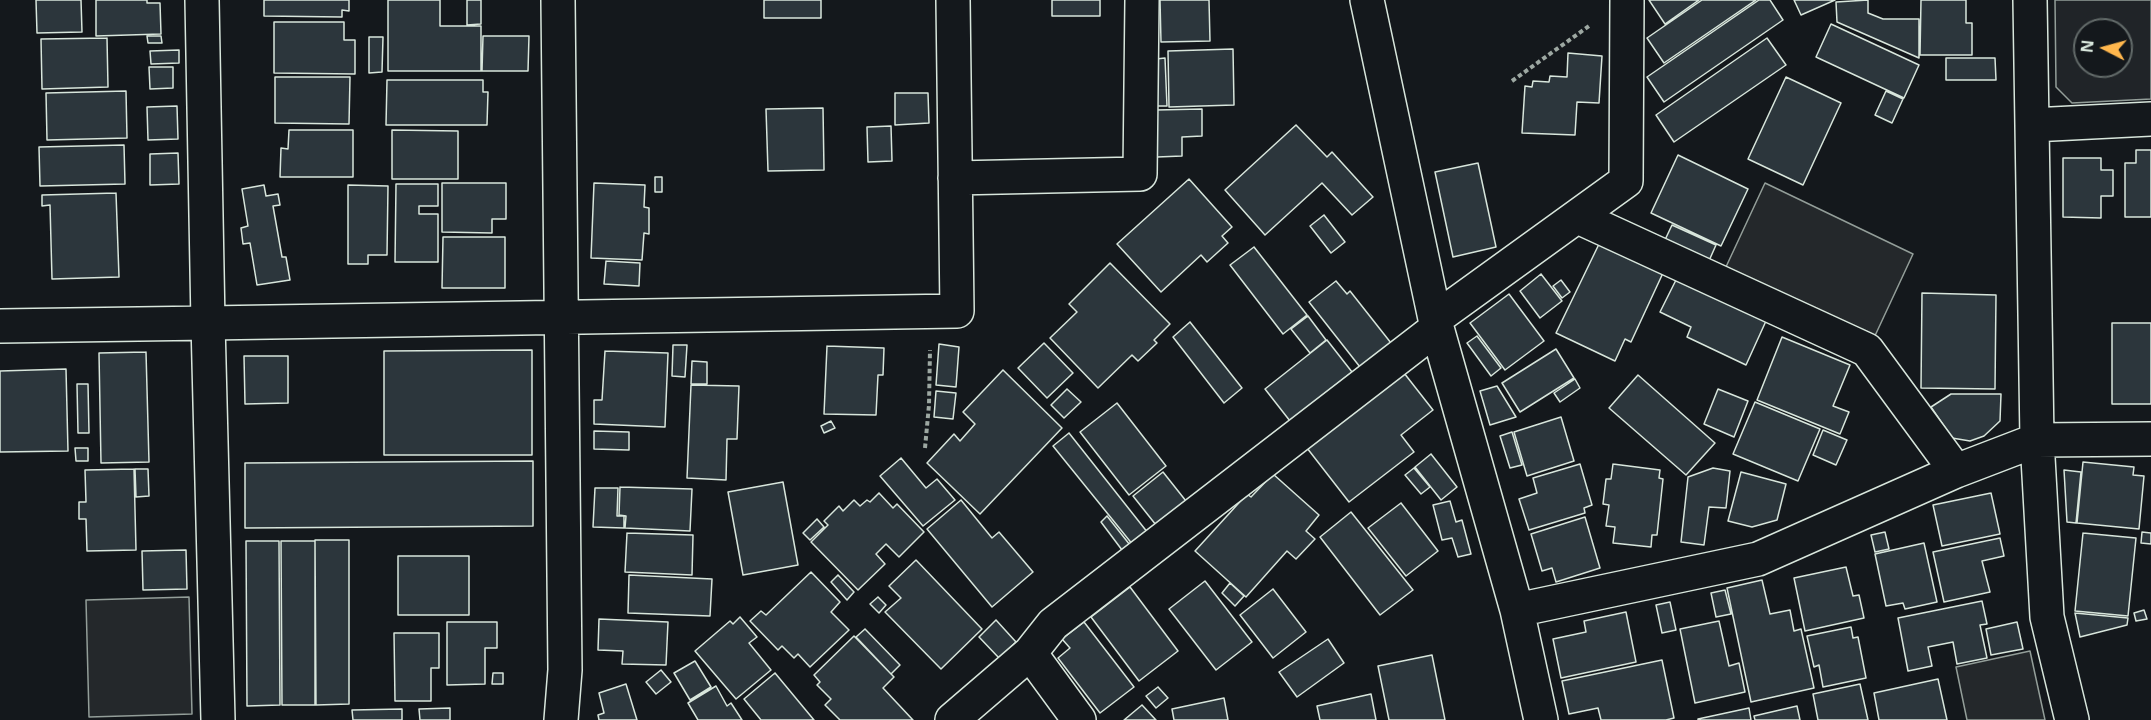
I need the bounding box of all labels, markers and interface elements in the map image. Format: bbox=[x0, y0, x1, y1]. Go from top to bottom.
north arrow bbox=[2073, 18, 2133, 78]
text: N bbox=[2075, 39, 2099, 54]

